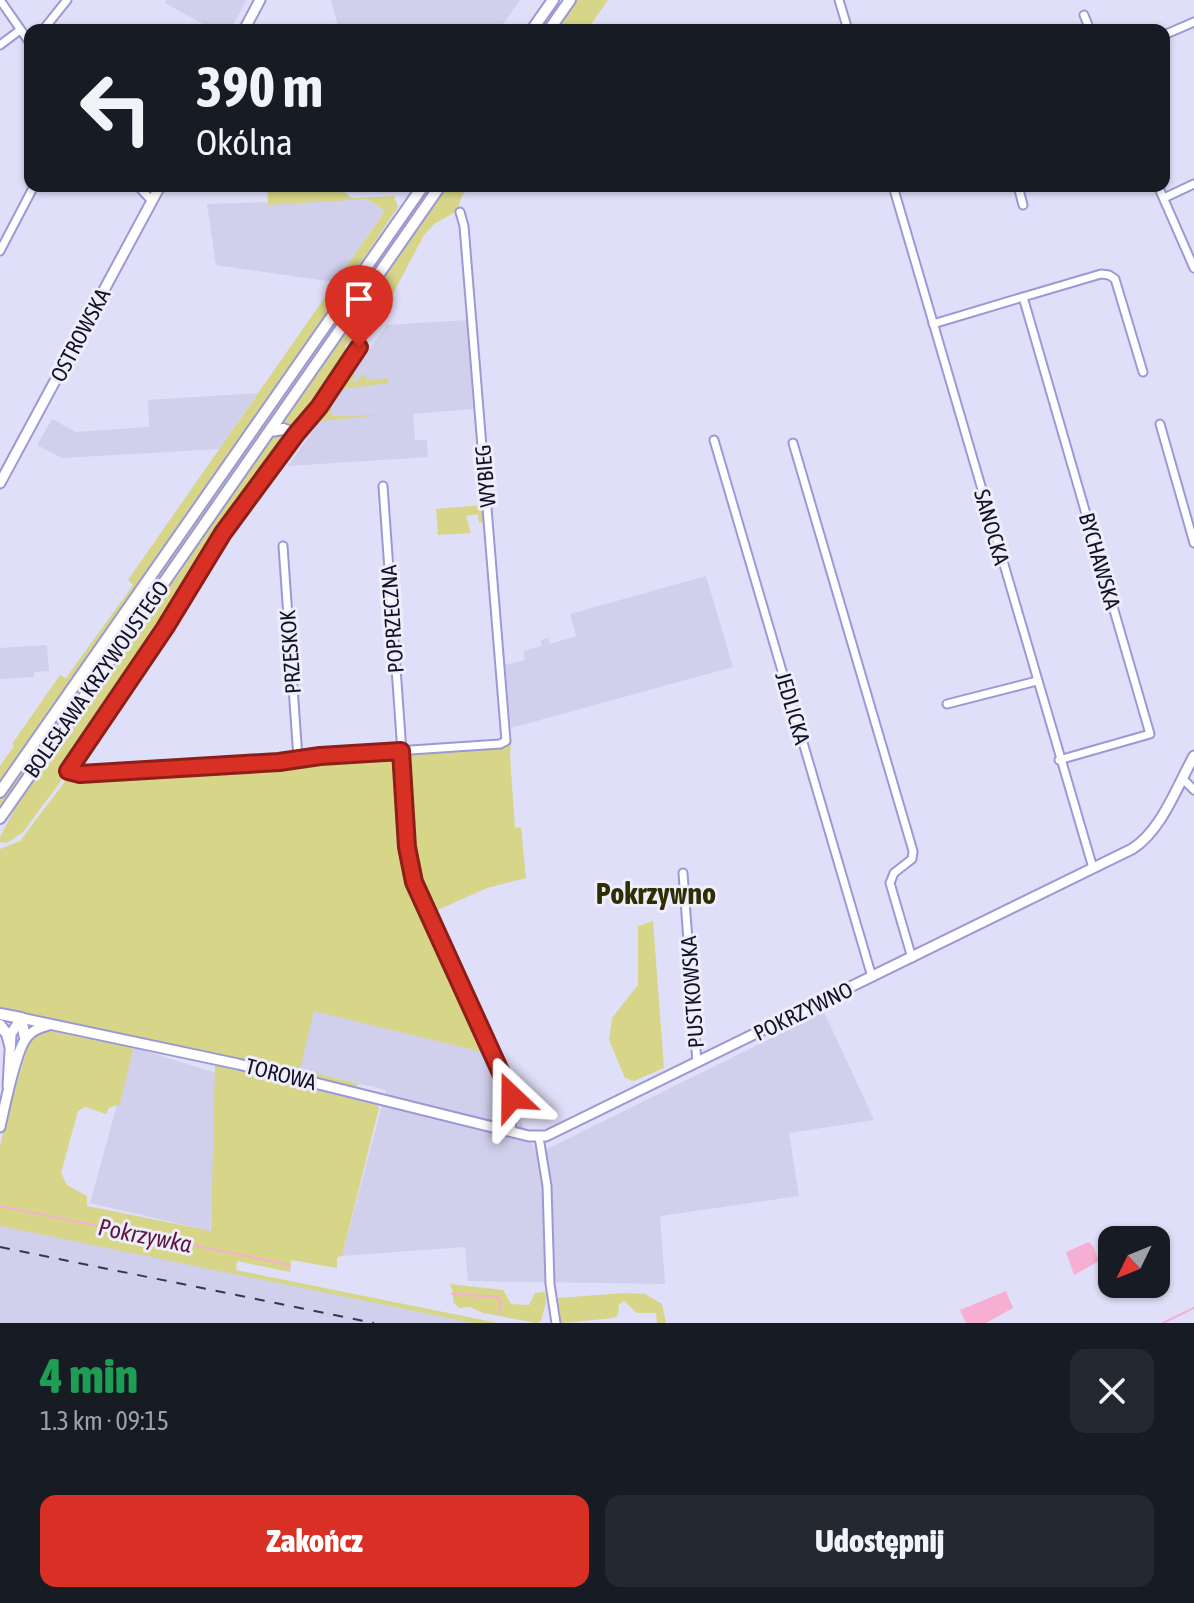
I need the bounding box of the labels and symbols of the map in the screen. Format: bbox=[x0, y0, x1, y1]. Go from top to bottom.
pin bbox=[325, 265, 393, 347]
street label: OSTROWSKA bbox=[45, 284, 116, 386]
street label: WYBIEG bbox=[469, 444, 501, 508]
street label: SANOCKA bbox=[969, 486, 1015, 568]
street label: BYCHAWSKA bbox=[1074, 510, 1126, 613]
street label: POPRZECZNA bbox=[375, 564, 409, 674]
street label: BOLESŁAWA KRZYWOUSTEGO bbox=[18, 576, 174, 782]
street label: PRZESKOK bbox=[274, 609, 306, 695]
street label: JEDLICKA bbox=[770, 669, 816, 748]
district label: Pokrzywno bbox=[596, 876, 716, 910]
street label: PUSTKOWSKA bbox=[675, 935, 709, 1049]
street label: POKRZYWNO bbox=[749, 976, 857, 1046]
street label: TOROWA bbox=[243, 1053, 319, 1095]
position arrow bbox=[470, 1055, 554, 1139]
water label: Pokrzywka bbox=[96, 1213, 194, 1258]
north arrow bbox=[1098, 1226, 1170, 1298]

